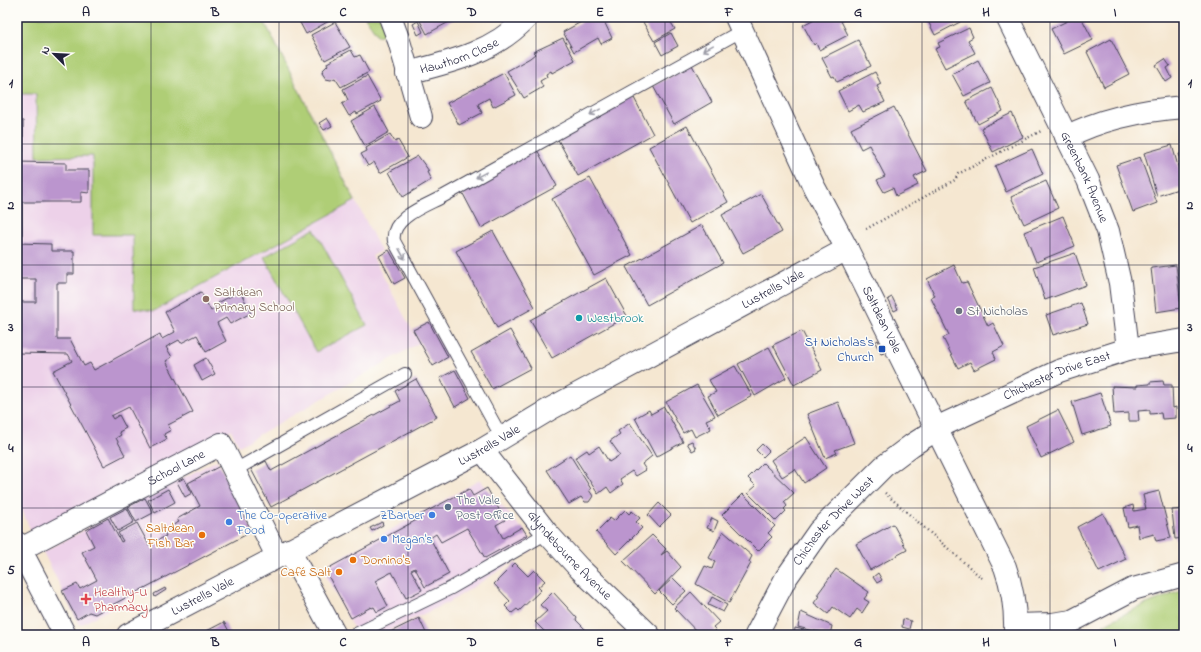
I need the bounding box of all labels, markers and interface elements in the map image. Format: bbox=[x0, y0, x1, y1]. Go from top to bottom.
text: A bbox=[82, 3, 90, 22]
text: B bbox=[210, 3, 220, 22]
text: C bbox=[339, 3, 347, 22]
text: D bbox=[466, 3, 477, 22]
text: E bbox=[596, 3, 604, 22]
text: F bbox=[724, 3, 734, 22]
text: G bbox=[854, 3, 862, 22]
text: H bbox=[982, 3, 990, 22]
text: I bbox=[1113, 3, 1117, 22]
street label: Hawthorn Close bbox=[418, 33, 502, 79]
north arrow bbox=[34, 34, 74, 74]
text: N bbox=[37, 44, 55, 57]
one-way arrow bbox=[702, 45, 714, 53]
text: 1 bbox=[9, 74, 14, 93]
text: 1 bbox=[1188, 74, 1193, 93]
one-way arrow bbox=[589, 108, 601, 116]
street label: Greenbank Avenue bbox=[1056, 128, 1113, 226]
one-way arrow bbox=[475, 172, 487, 180]
text: 2 bbox=[7, 196, 15, 215]
text: 2 bbox=[1186, 196, 1194, 215]
one-way arrow bbox=[398, 248, 406, 260]
street label: Lustrells Vale bbox=[738, 264, 808, 314]
place label: Saltdean Primary School bbox=[214, 283, 294, 318]
street label: Saltdean Vale bbox=[857, 283, 907, 357]
marker: Saltdean Primary School bbox=[201, 294, 211, 304]
place label: St Nicholas bbox=[967, 302, 1029, 321]
marker: St Nicholas bbox=[954, 306, 964, 316]
place label: Westbrook bbox=[587, 309, 644, 328]
marker: Westbrook bbox=[574, 313, 584, 323]
text: 3 bbox=[7, 318, 14, 337]
text: 3 bbox=[1186, 318, 1193, 337]
place label: St Nicholas's Church bbox=[805, 333, 874, 367]
marker: St Nicholas's Church bbox=[877, 344, 887, 354]
street label: Chichester Drive East bbox=[1000, 346, 1113, 405]
street label: Lustrells Vale bbox=[455, 420, 524, 470]
text: 4 bbox=[7, 439, 14, 458]
text: 4 bbox=[1186, 439, 1193, 458]
street label: School Lane bbox=[144, 445, 208, 491]
street label: Chichester Drive West bbox=[788, 471, 879, 569]
place label: The Vale Post Office bbox=[456, 491, 514, 525]
marker: The Vale Post Office bbox=[443, 502, 453, 512]
place label: The Co-operative Food bbox=[236, 506, 327, 540]
place label: ZBarber bbox=[380, 506, 425, 525]
street label: Glyndebourne Avenue bbox=[523, 506, 616, 604]
marker: ZBarber bbox=[427, 510, 437, 520]
marker: The Co-operative Food bbox=[224, 517, 234, 527]
place label: Saltdean Fish Bar bbox=[146, 519, 195, 553]
marker: Saltdean Fish Bar bbox=[197, 530, 207, 540]
place label: Megan's bbox=[392, 530, 433, 550]
marker: Megan's bbox=[379, 534, 389, 544]
place label: Domino's bbox=[360, 551, 411, 570]
marker: Domino's bbox=[348, 555, 358, 565]
text: 5 bbox=[7, 561, 15, 580]
text: 5 bbox=[1186, 561, 1194, 580]
place label: Café Salt bbox=[281, 563, 332, 582]
marker: Café Salt bbox=[334, 567, 344, 577]
street label: Lustrells Vale bbox=[168, 572, 237, 620]
place label: Healthy-U Pharmacy bbox=[94, 583, 148, 618]
marker: Healthy-U Pharmacy bbox=[81, 594, 91, 604]
text: A bbox=[82, 633, 90, 652]
text: B bbox=[210, 633, 220, 652]
text: C bbox=[339, 633, 347, 652]
text: D bbox=[466, 633, 477, 652]
text: E bbox=[596, 633, 604, 652]
text: F bbox=[724, 633, 734, 652]
text: G bbox=[854, 633, 862, 652]
text: H bbox=[982, 633, 990, 652]
text: I bbox=[1113, 633, 1117, 652]

